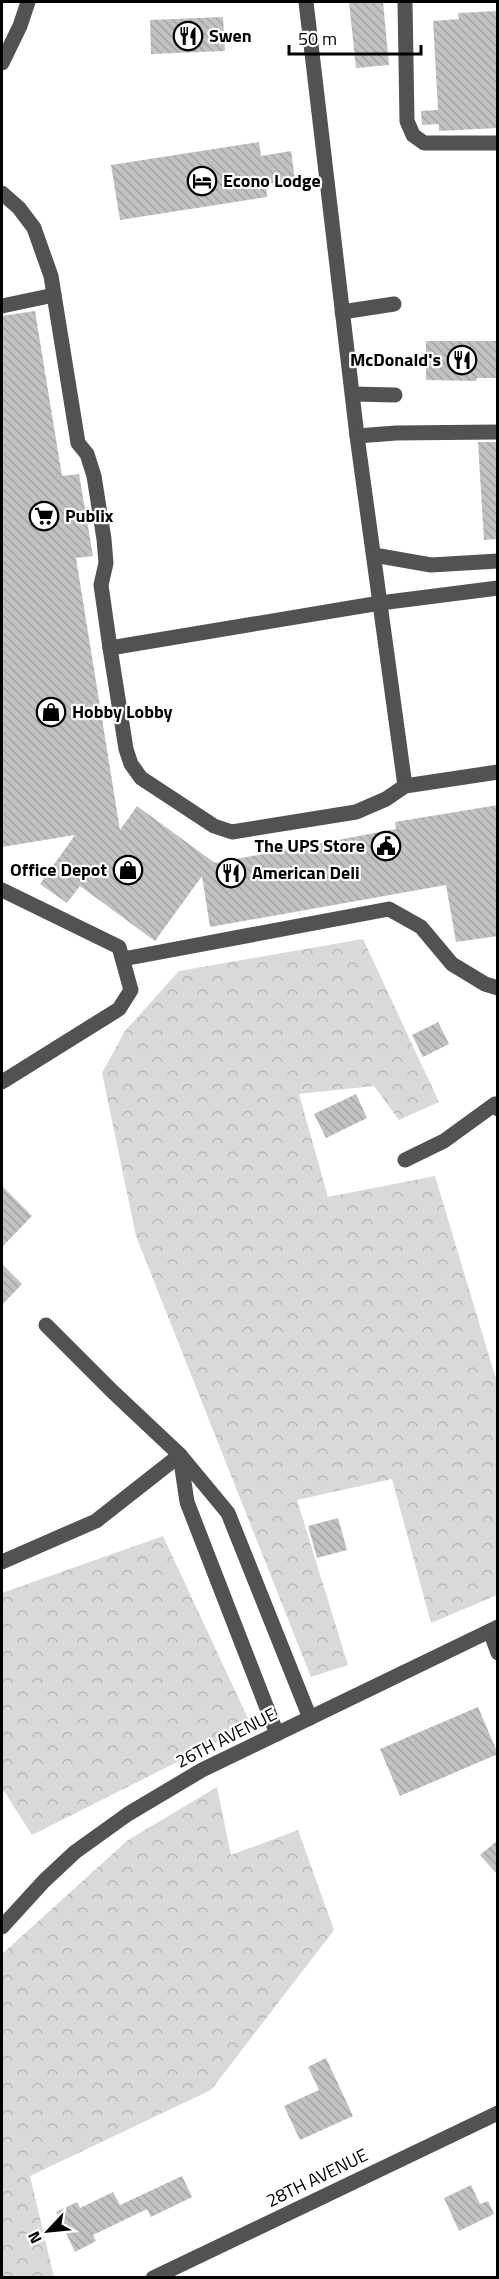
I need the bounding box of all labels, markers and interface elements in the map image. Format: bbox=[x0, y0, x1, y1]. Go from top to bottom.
scale bar bbox=[289, 18, 421, 56]
restaurant icon: Swen bbox=[172, 20, 204, 52]
place label: Swen bbox=[209, 22, 252, 49]
text: 50 m bbox=[298, 25, 337, 52]
hotel icon: Econo Lodge bbox=[186, 165, 218, 197]
place label: Econo Lodge bbox=[223, 167, 321, 194]
restaurant icon: McDonald's bbox=[446, 344, 478, 376]
place label: McDonald's bbox=[350, 346, 441, 373]
supermarket icon: Publix bbox=[28, 500, 60, 532]
place label: Publix bbox=[65, 502, 114, 529]
shop icon: Hobby Lobby bbox=[35, 696, 67, 728]
place label: Hobby Lobby bbox=[72, 698, 173, 725]
public building icon: The UPS Store bbox=[370, 830, 402, 862]
place label: The UPS Store bbox=[255, 832, 365, 859]
shop icon: Office Depot bbox=[112, 854, 144, 886]
place label: Office Depot bbox=[10, 856, 107, 883]
restaurant icon: American Deli bbox=[215, 857, 247, 889]
place label: American Deli bbox=[252, 859, 360, 886]
street label: 26TH AVENUE bbox=[171, 1701, 281, 1775]
street label: 28TH AVENUE bbox=[261, 2141, 372, 2214]
north arrow bbox=[18, 2201, 78, 2261]
text: N bbox=[21, 2227, 48, 2248]

